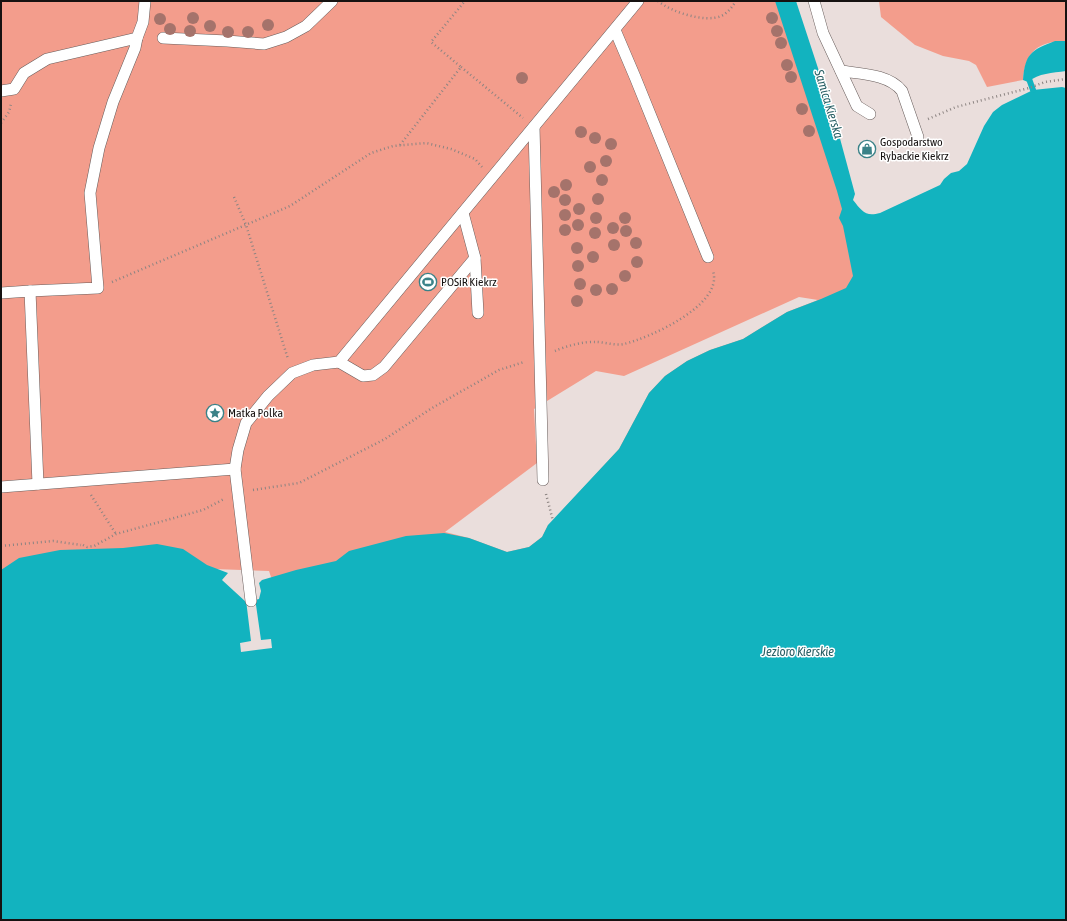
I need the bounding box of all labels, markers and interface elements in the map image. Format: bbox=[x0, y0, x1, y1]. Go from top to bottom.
water label: Samica Kierska bbox=[811, 67, 847, 140]
place label: Gospodarstwo Rybackie Kiekrz bbox=[880, 135, 949, 163]
shop icon: Gospodarstwo Rybackie Kiekrz bbox=[857, 139, 877, 159]
sports icon: POSiR Kiekrz bbox=[418, 272, 438, 292]
place label: POSiR Kiekrz bbox=[441, 275, 497, 289]
place icon: Matka Polka bbox=[205, 403, 225, 423]
place label: Matka Polka bbox=[228, 406, 283, 420]
water label: Jezioro Kierskie bbox=[761, 644, 834, 659]

